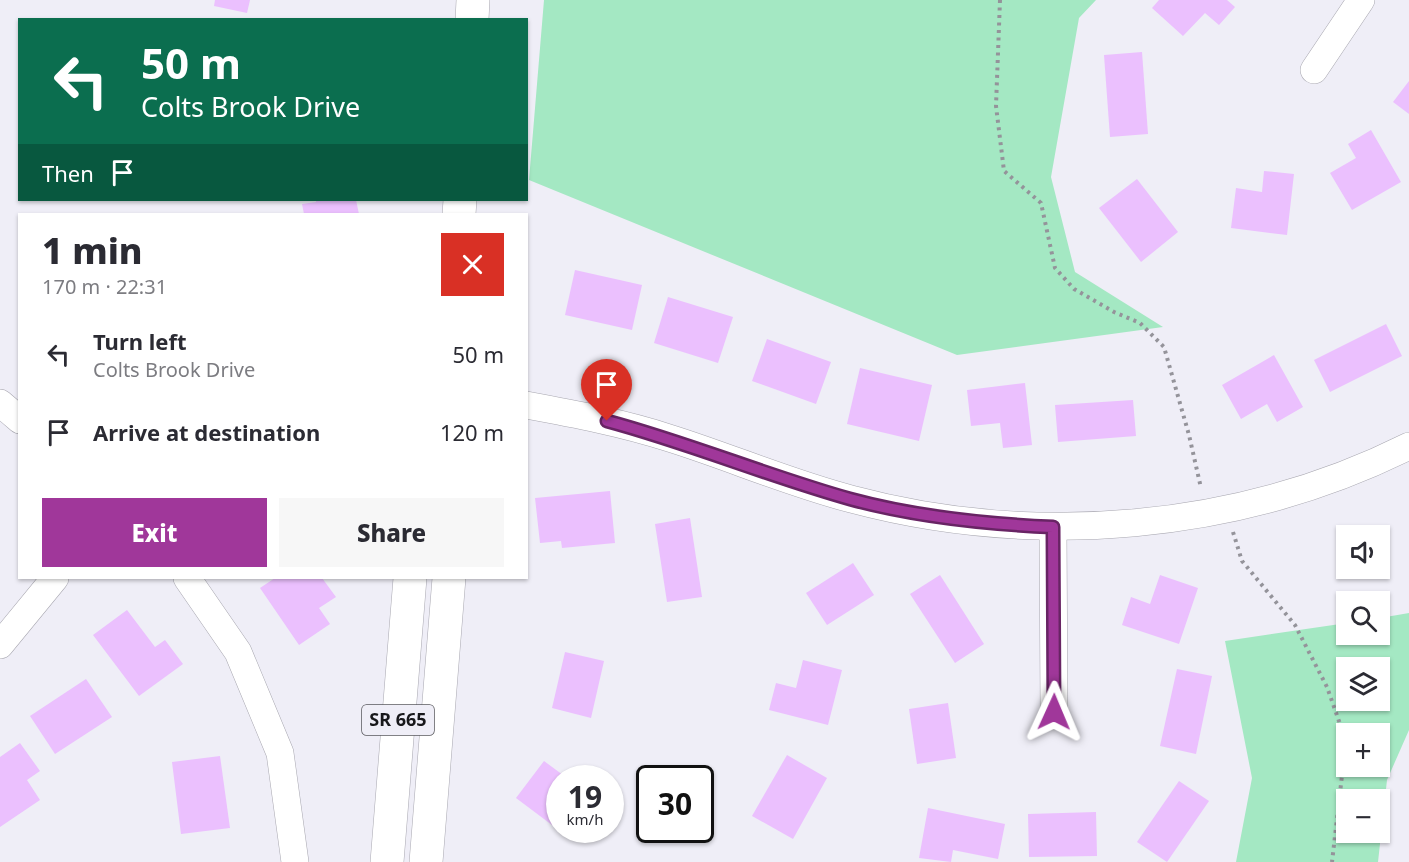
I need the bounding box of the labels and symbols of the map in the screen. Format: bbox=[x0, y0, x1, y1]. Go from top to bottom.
pin bbox=[581, 359, 632, 421]
position arrow bbox=[1022, 680, 1086, 744]
road number: SR 665 bbox=[362, 705, 434, 735]
speed limit sign: 30 bbox=[636, 765, 714, 843]

